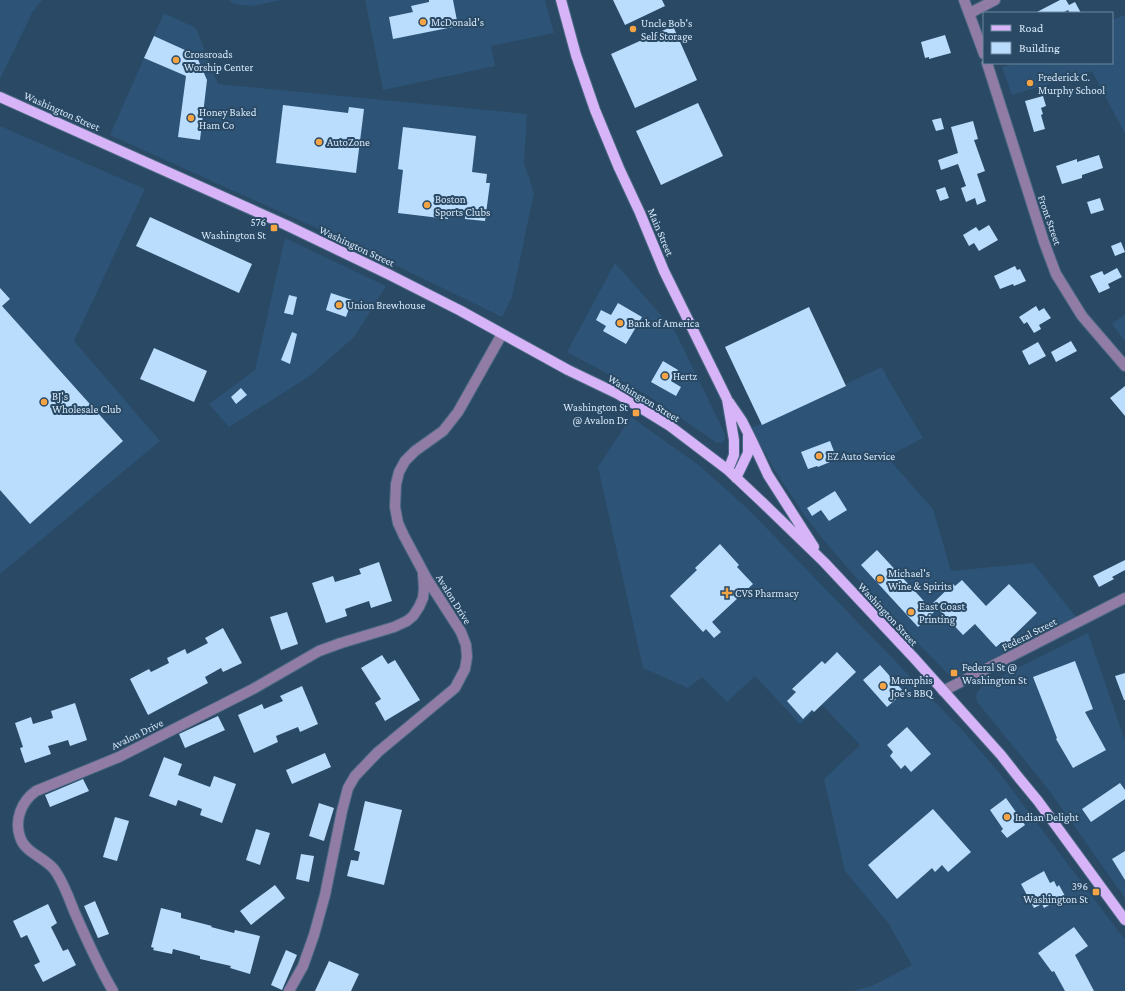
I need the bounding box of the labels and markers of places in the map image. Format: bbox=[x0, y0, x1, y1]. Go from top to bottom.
place label: McDonald's bbox=[431, 16, 484, 28]
marker: McDonald's bbox=[418, 17, 428, 27]
place label: Uncle Bob's Self Storage bbox=[641, 17, 692, 43]
marker: Uncle Bob's Self Storage bbox=[628, 24, 638, 34]
place label: Crossroads Worship Center bbox=[184, 48, 253, 74]
marker: Crossroads Worship Center bbox=[171, 55, 181, 65]
place label: Frederick C. Murphy School bbox=[1038, 71, 1105, 97]
marker: Frederick C. Murphy School bbox=[1025, 78, 1035, 88]
place label: Honey Baked Ham Co bbox=[199, 106, 257, 131]
marker: Honey Baked Ham Co bbox=[186, 113, 196, 123]
place label: AutoZone bbox=[327, 136, 370, 148]
marker: AutoZone bbox=[314, 137, 324, 147]
place label: Boston Sports Clubs bbox=[435, 193, 490, 219]
marker: Boston Sports Clubs bbox=[422, 200, 432, 210]
place label: 576 Washington St bbox=[201, 216, 266, 242]
marker: 576 Washington St bbox=[269, 223, 279, 233]
place label: Union Brewhouse bbox=[347, 299, 425, 311]
marker: Union Brewhouse bbox=[334, 300, 344, 310]
place label: Bank of America bbox=[628, 317, 699, 329]
marker: Bank of America bbox=[615, 318, 625, 328]
place label: Hertz bbox=[673, 370, 698, 382]
marker: Hertz bbox=[660, 371, 670, 381]
place label: BJ's Wholesale Club bbox=[52, 390, 122, 415]
marker: BJ's Wholesale Club bbox=[39, 397, 49, 407]
place label: Washington St @ Avalon Dr bbox=[563, 401, 628, 427]
marker: Washington St @ Avalon Dr bbox=[631, 408, 641, 418]
place label: EZ Auto Service bbox=[827, 450, 895, 462]
marker: EZ Auto Service bbox=[814, 451, 824, 461]
place label: Michael's Wine & Spirits bbox=[888, 567, 952, 593]
marker: Michael's Wine & Spirits bbox=[875, 574, 885, 584]
place label: CVS Pharmacy bbox=[735, 587, 800, 600]
marker: CVS Pharmacy bbox=[722, 588, 732, 598]
place label: East Coast Printing bbox=[919, 600, 965, 626]
marker: East Coast Printing bbox=[906, 607, 916, 617]
place label: Federal St @ Washington St bbox=[962, 661, 1027, 687]
marker: Federal St @ Washington St bbox=[949, 668, 959, 678]
place label: Memphis Joe's BBQ bbox=[890, 674, 933, 700]
marker: Memphis Joe's BBQ bbox=[878, 681, 888, 691]
place label: Indian Delight bbox=[1015, 811, 1079, 824]
marker: Indian Delight bbox=[1002, 812, 1012, 822]
place label: 396 Washington St bbox=[1023, 880, 1088, 906]
marker: 396 Washington St bbox=[1091, 887, 1101, 897]

